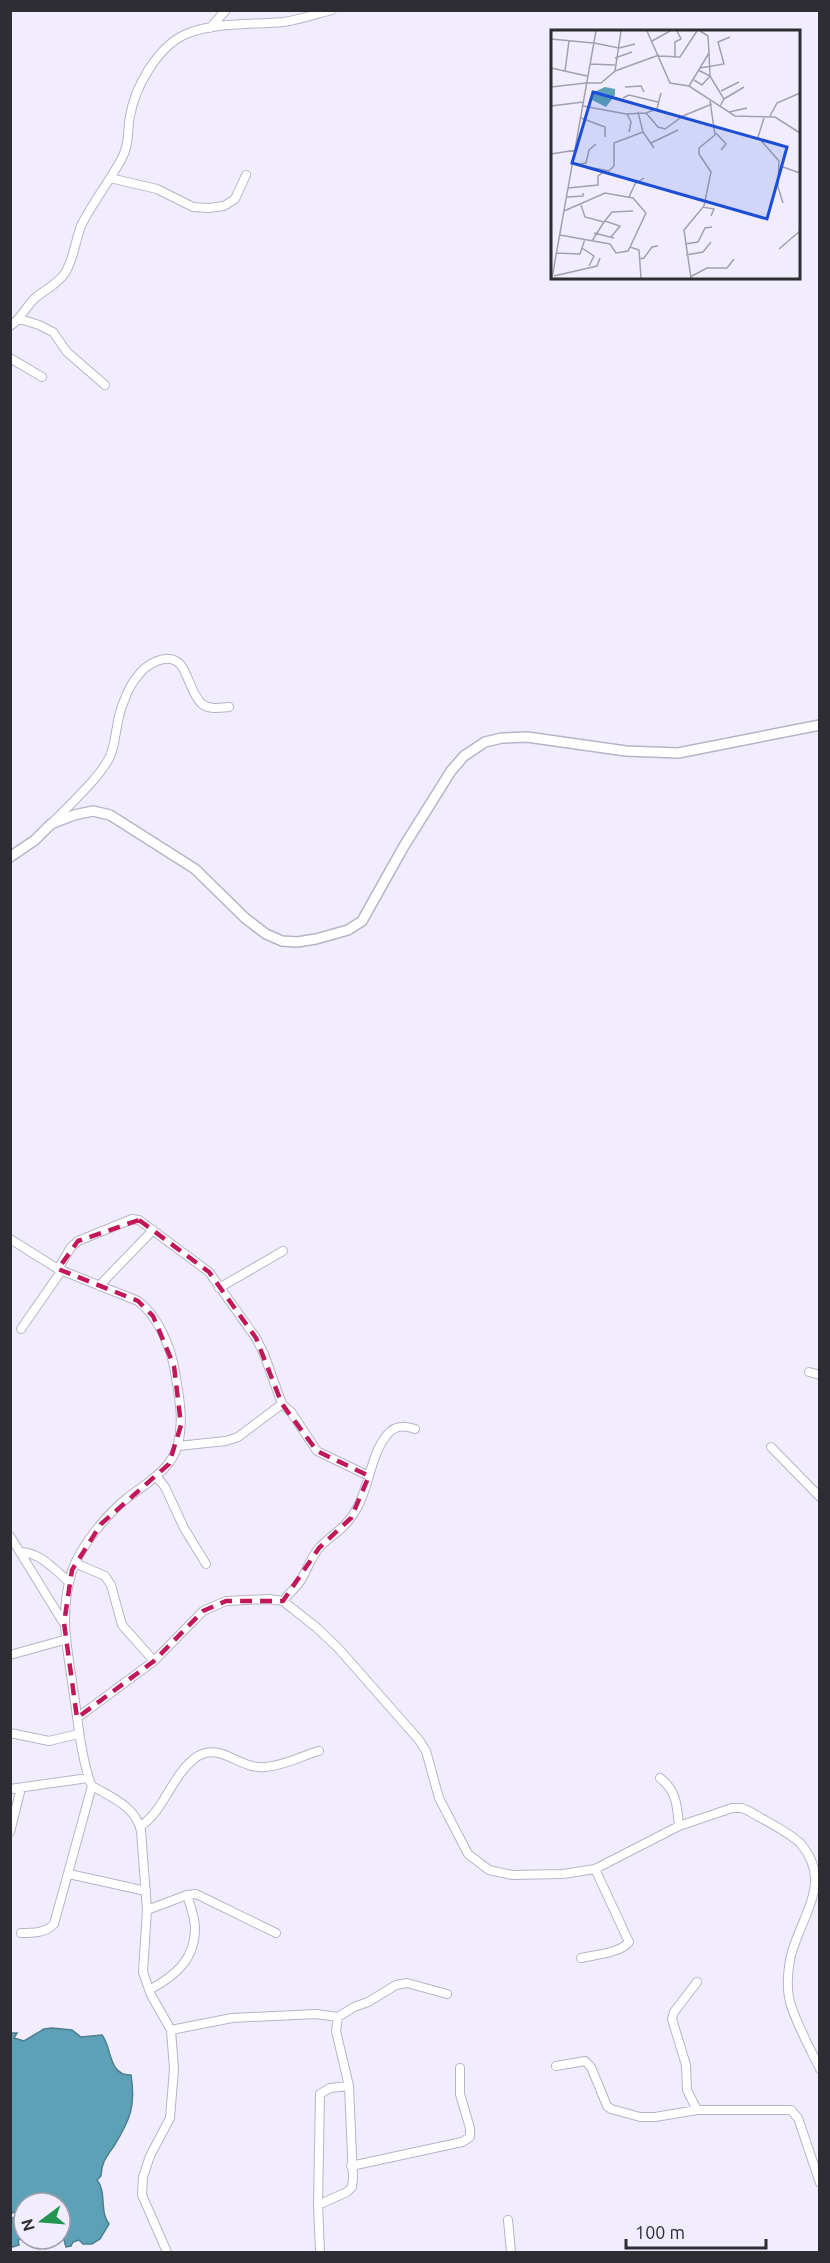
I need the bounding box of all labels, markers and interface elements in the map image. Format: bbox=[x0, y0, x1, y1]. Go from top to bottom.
inset map bbox=[551, 30, 800, 279]
north arrow bbox=[12, 2191, 72, 2251]
scale bar bbox=[626, 2212, 766, 2250]
text: N bbox=[17, 2217, 38, 2233]
text: 100 m bbox=[635, 2222, 685, 2242]

